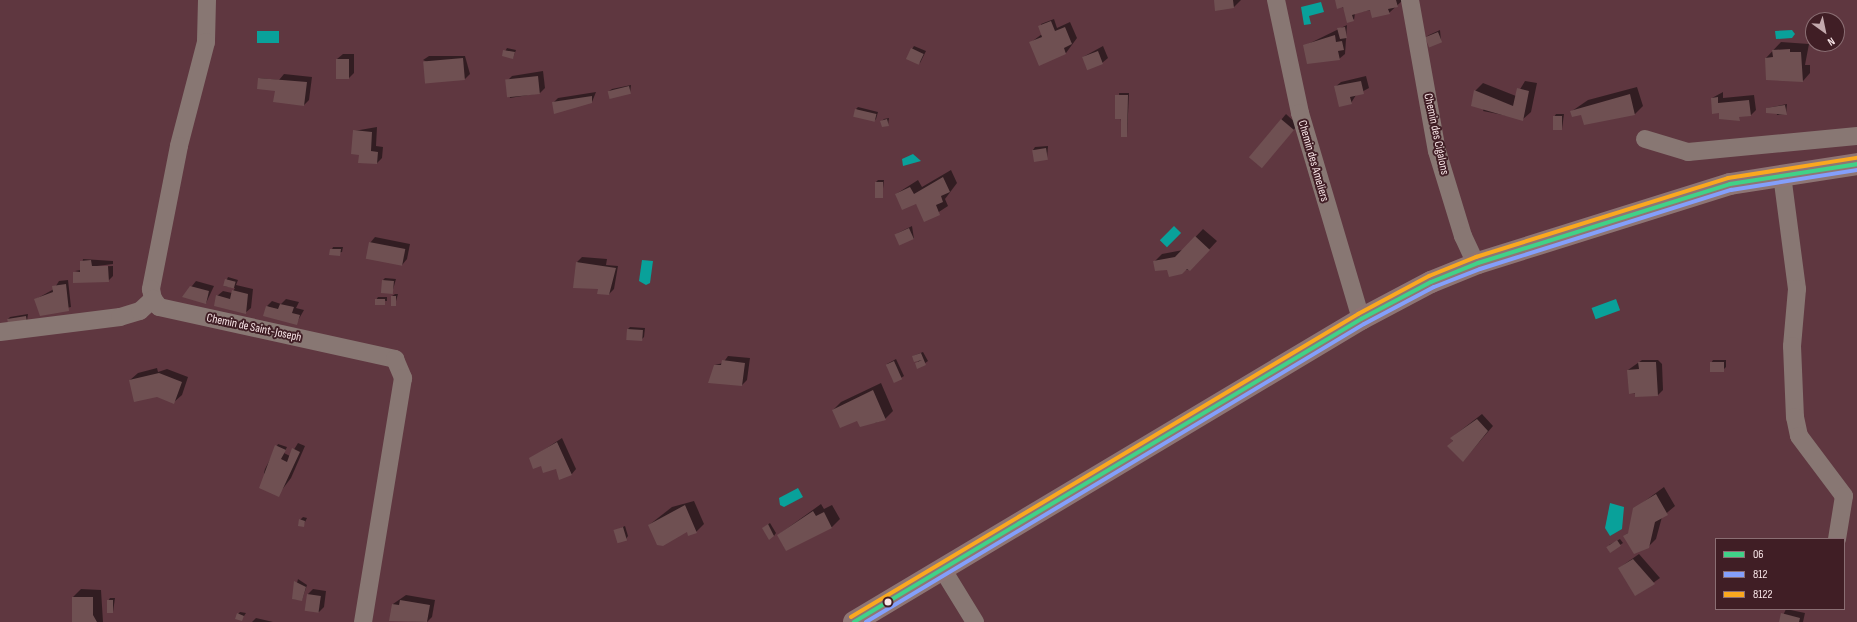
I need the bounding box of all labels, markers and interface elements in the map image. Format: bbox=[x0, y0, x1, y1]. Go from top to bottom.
north arrow bbox=[1805, 12, 1845, 52]
text: N bbox=[1825, 35, 1837, 49]
street label: Chemin des Cigalons bbox=[1420, 92, 1452, 176]
street label: Chemin des Ameliers bbox=[1295, 119, 1331, 203]
street label: Chemin de Saint-Joseph bbox=[205, 311, 303, 345]
legend bbox=[1715, 538, 1845, 610]
text: 06 bbox=[1753, 547, 1764, 562]
text: 812 bbox=[1753, 567, 1768, 582]
text: 8122 bbox=[1753, 587, 1773, 602]
unlabelled marker bbox=[883, 597, 893, 607]

